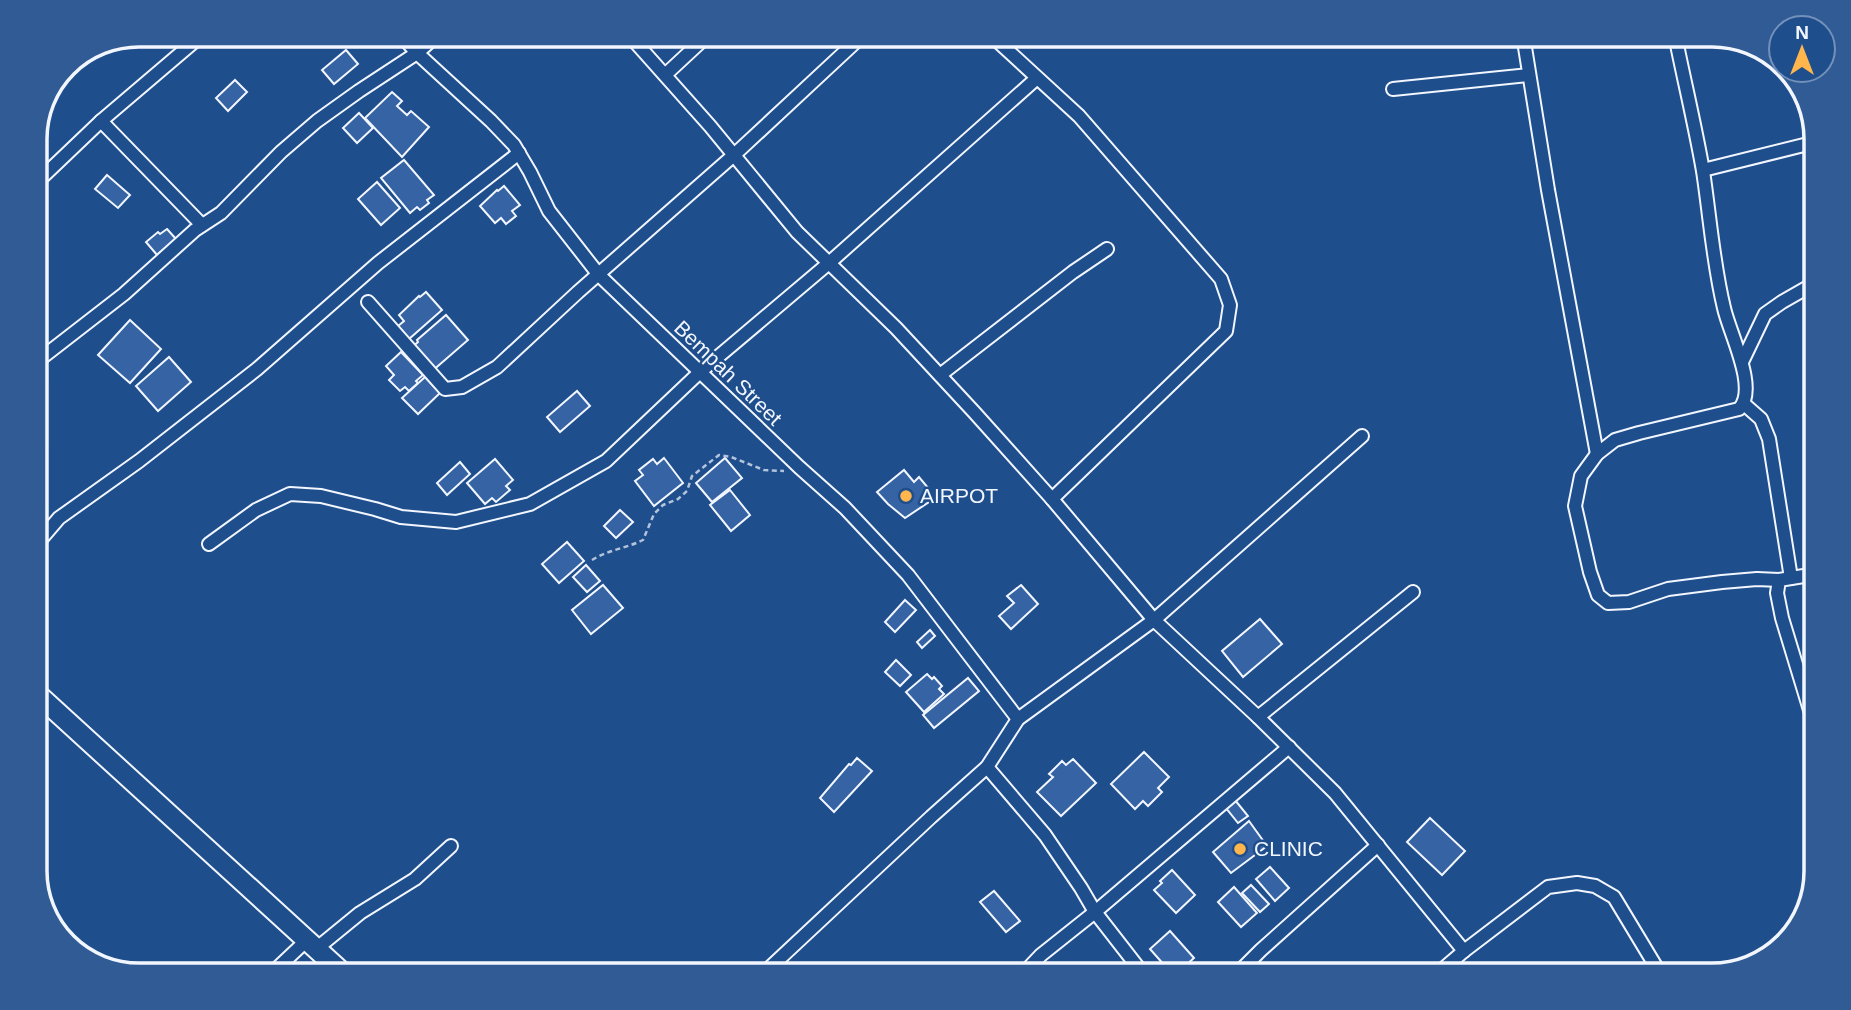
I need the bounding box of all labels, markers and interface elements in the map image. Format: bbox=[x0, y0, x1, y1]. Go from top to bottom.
north arrow bbox=[1767, 14, 1837, 84]
text: N bbox=[1795, 22, 1809, 43]
street label: Bempah Street bbox=[670, 316, 787, 430]
place label: AIRPOT bbox=[920, 484, 998, 507]
marker: AIRPOT bbox=[898, 488, 914, 504]
place label: CLINIC bbox=[1254, 837, 1323, 860]
marker: CLINIC bbox=[1232, 841, 1248, 857]

